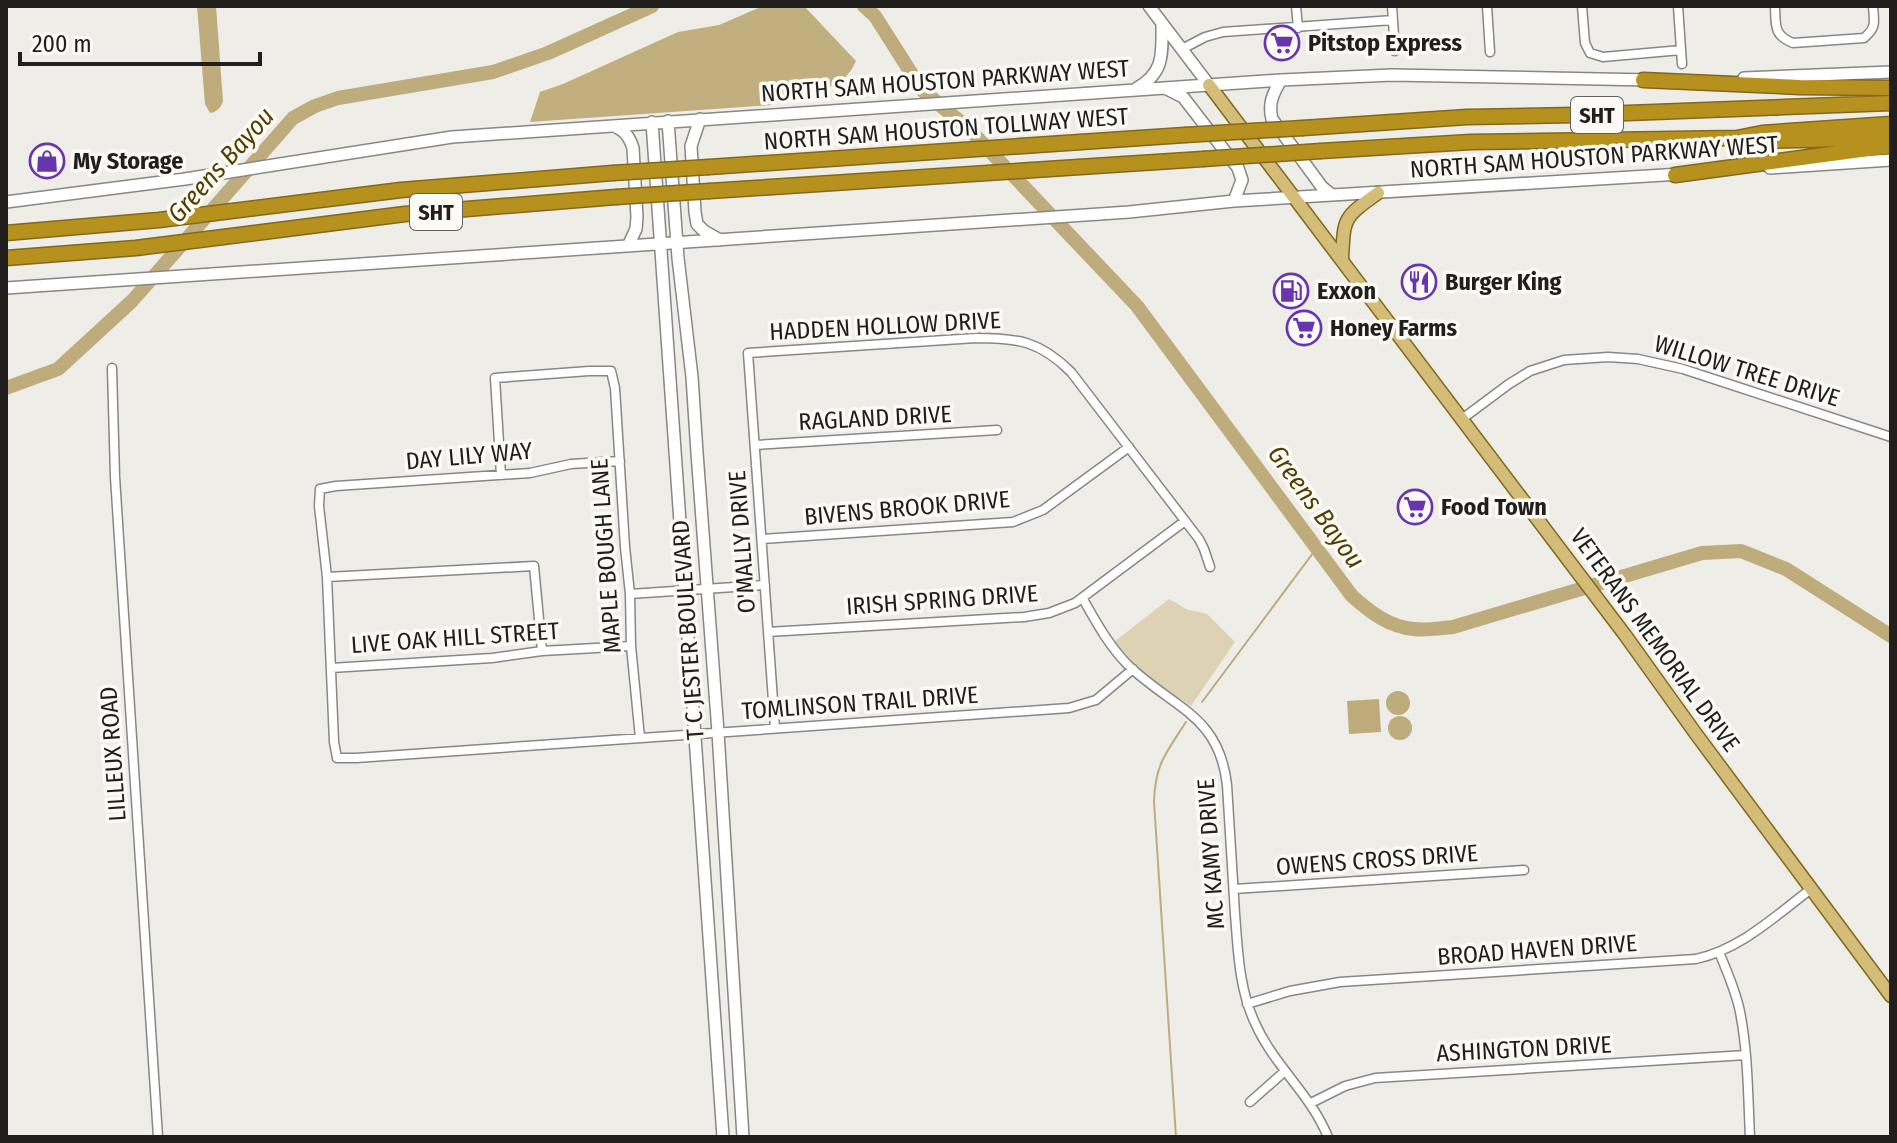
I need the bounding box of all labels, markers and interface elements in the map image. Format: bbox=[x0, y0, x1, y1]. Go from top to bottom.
scale bar bbox=[20, 16, 260, 66]
supermarket icon: Pitstop Express bbox=[1263, 24, 1301, 62]
place label: Pitstop Express bbox=[1308, 29, 1462, 57]
text: 200 m bbox=[32, 30, 92, 58]
street label: NORTH SAM HOUSTON PARKWAY WEST bbox=[760, 54, 1130, 108]
road number: SHT bbox=[1571, 97, 1623, 133]
water label: Greens Bayou bbox=[161, 101, 281, 229]
street label: NORTH SAM HOUSTON TOLLWAY WEST bbox=[763, 102, 1129, 156]
street label: NORTH SAM HOUSTON PARKWAY WEST bbox=[1409, 130, 1779, 184]
shop icon: My Storage bbox=[28, 142, 66, 180]
place label: My Storage bbox=[73, 147, 183, 175]
road number: SHT bbox=[410, 194, 462, 230]
restaurant icon: Burger King bbox=[1400, 263, 1438, 301]
place label: Burger King bbox=[1445, 268, 1561, 296]
fuel station icon: Exxon bbox=[1272, 272, 1310, 310]
place label: Exxon bbox=[1317, 277, 1376, 305]
street label: HADDEN HOLLOW DRIVE bbox=[769, 306, 1001, 346]
supermarket icon: Honey Farms bbox=[1285, 309, 1323, 347]
place label: Honey Farms bbox=[1330, 314, 1457, 342]
street label: WILLOW TREE DRIVE bbox=[1651, 330, 1843, 412]
street label: RAGLAND DRIVE bbox=[798, 400, 952, 436]
street label: DAY LILY WAY bbox=[404, 437, 534, 475]
water label: Greens Bayou bbox=[1261, 440, 1371, 574]
street label: MAPLE BOUGH LANE bbox=[585, 458, 627, 654]
street label: O'MALLY DRIVE bbox=[723, 470, 761, 614]
street label: BIVENS BROOK DRIVE bbox=[803, 485, 1011, 531]
supermarket icon: Food Town bbox=[1396, 488, 1434, 526]
place label: Food Town bbox=[1441, 493, 1547, 521]
street label: T C JESTER BOULEVARD bbox=[666, 519, 710, 741]
street label: VETERANS MEMORIAL DRIVE bbox=[1565, 523, 1745, 757]
street label: IRISH SPRING DRIVE bbox=[845, 579, 1039, 621]
street label: LIVE OAK HILL STREET bbox=[350, 617, 560, 659]
street label: TOMLINSON TRAIL DRIVE bbox=[741, 681, 979, 725]
street label: LILLEUX ROAD bbox=[94, 686, 132, 822]
street label: MC KAMY DRIVE bbox=[1192, 778, 1230, 930]
street label: OWENS CROSS DRIVE bbox=[1275, 839, 1479, 881]
street label: BROAD HAVEN DRIVE bbox=[1436, 929, 1638, 971]
street label: ASHINGTON DRIVE bbox=[1436, 1030, 1612, 1068]

